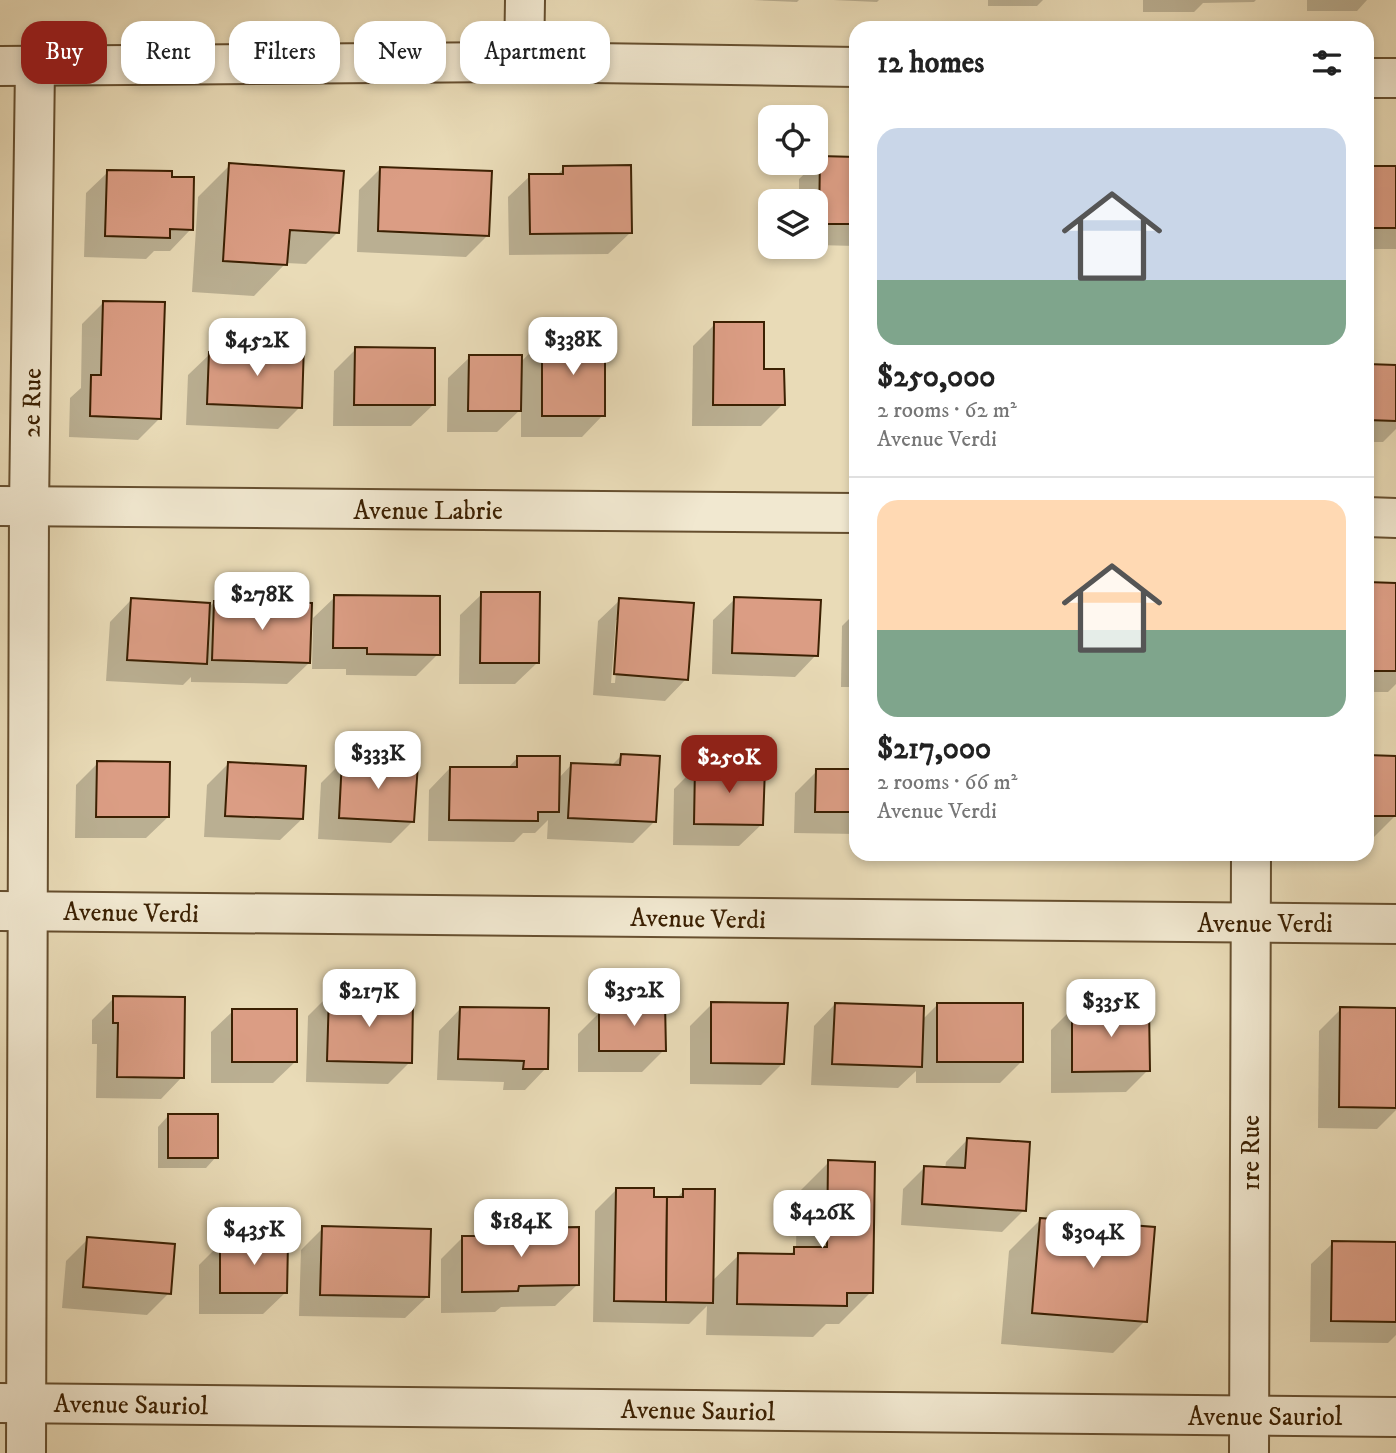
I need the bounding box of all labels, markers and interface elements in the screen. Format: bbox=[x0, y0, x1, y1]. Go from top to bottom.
chip: Buy bbox=[21, 21, 107, 84]
chip: Rent bbox=[121, 21, 215, 84]
chip: Filters bbox=[229, 21, 340, 84]
chip: New bbox=[354, 21, 446, 84]
chip: Apartment bbox=[460, 21, 610, 84]
icon: filters bbox=[1308, 44, 1346, 82]
text: 12 homes bbox=[877, 45, 984, 82]
map controls bbox=[758, 105, 828, 259]
button: locate bbox=[758, 105, 828, 175]
icon: home bbox=[1049, 173, 1175, 299]
button: layers bbox=[758, 189, 828, 259]
pin: $452K bbox=[208, 318, 306, 378]
pin: $338K bbox=[524, 318, 622, 377]
text: $338K bbox=[544, 325, 602, 354]
text: $452K bbox=[225, 326, 289, 355]
text: $250,000 bbox=[877, 359, 996, 396]
street label: 2e Rue bbox=[15, 368, 50, 438]
text: 2 rooms · 62 m² bbox=[877, 396, 1017, 425]
text: Avenue Verdi bbox=[877, 425, 997, 454]
street label: Avenue Labrie bbox=[353, 495, 503, 528]
icon: home bbox=[1049, 545, 1175, 671]
pin: $278K bbox=[213, 572, 311, 632]
text: $278K bbox=[230, 580, 294, 609]
text: $217,000 bbox=[877, 731, 991, 768]
pin: $333K bbox=[329, 732, 427, 791]
pin: $250K bbox=[680, 736, 778, 795]
text: $333K bbox=[351, 739, 405, 768]
text: $250K bbox=[697, 743, 761, 772]
text: 2 rooms · 66 m² bbox=[877, 768, 1017, 797]
text: Avenue Verdi bbox=[877, 797, 997, 826]
street label: Avenue Verdi bbox=[63, 896, 199, 931]
street label: Avenue Verdi bbox=[630, 902, 766, 937]
street label: Avenue Verdi bbox=[1197, 908, 1333, 941]
pin: $352K bbox=[585, 968, 683, 1028]
pin: $217K bbox=[320, 970, 418, 1029]
text: $352K bbox=[604, 976, 664, 1005]
text: $217K bbox=[339, 977, 399, 1006]
pin: $335K bbox=[1062, 979, 1160, 1039]
text: $335K bbox=[1082, 987, 1140, 1016]
street label: 1re Rue bbox=[1235, 1115, 1268, 1191]
pin: $426K bbox=[773, 1190, 871, 1250]
text: $426K bbox=[789, 1198, 855, 1227]
pin: $184K bbox=[472, 1200, 570, 1259]
text: $184K bbox=[490, 1207, 552, 1236]
pin: $435K bbox=[205, 1208, 303, 1267]
pin: $304K bbox=[1044, 1210, 1142, 1270]
text: $435K bbox=[223, 1215, 285, 1244]
text: $304K bbox=[1062, 1218, 1124, 1247]
street label: Avenue Sauriol bbox=[53, 1388, 209, 1423]
street label: Avenue Sauriol bbox=[620, 1394, 776, 1429]
street label: Avenue Sauriol bbox=[1188, 1401, 1342, 1434]

